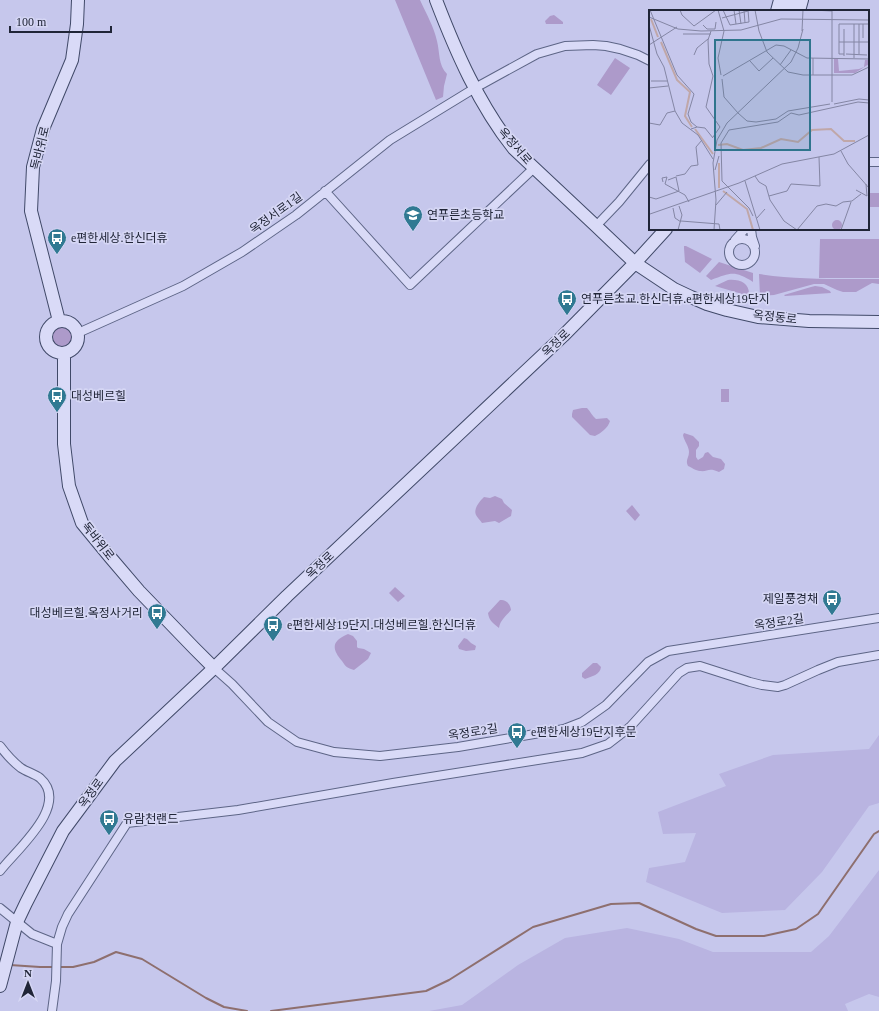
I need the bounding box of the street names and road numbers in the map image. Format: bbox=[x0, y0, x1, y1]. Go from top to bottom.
street label: 독바위로 bbox=[28, 125, 52, 171]
street label: 옥정서로 bbox=[495, 125, 535, 167]
street label: 옥정서로1길 bbox=[247, 189, 305, 237]
street label: 옥정동로 bbox=[752, 308, 798, 326]
street label: 옥정로 bbox=[539, 326, 573, 360]
street label: 독바위로 bbox=[79, 519, 117, 563]
street label: 옥정로 bbox=[303, 549, 337, 581]
street label: 옥정로2길 bbox=[753, 611, 805, 633]
street label: 옥정로2길 bbox=[447, 721, 499, 743]
street label: 옥정로 bbox=[76, 775, 106, 811]

